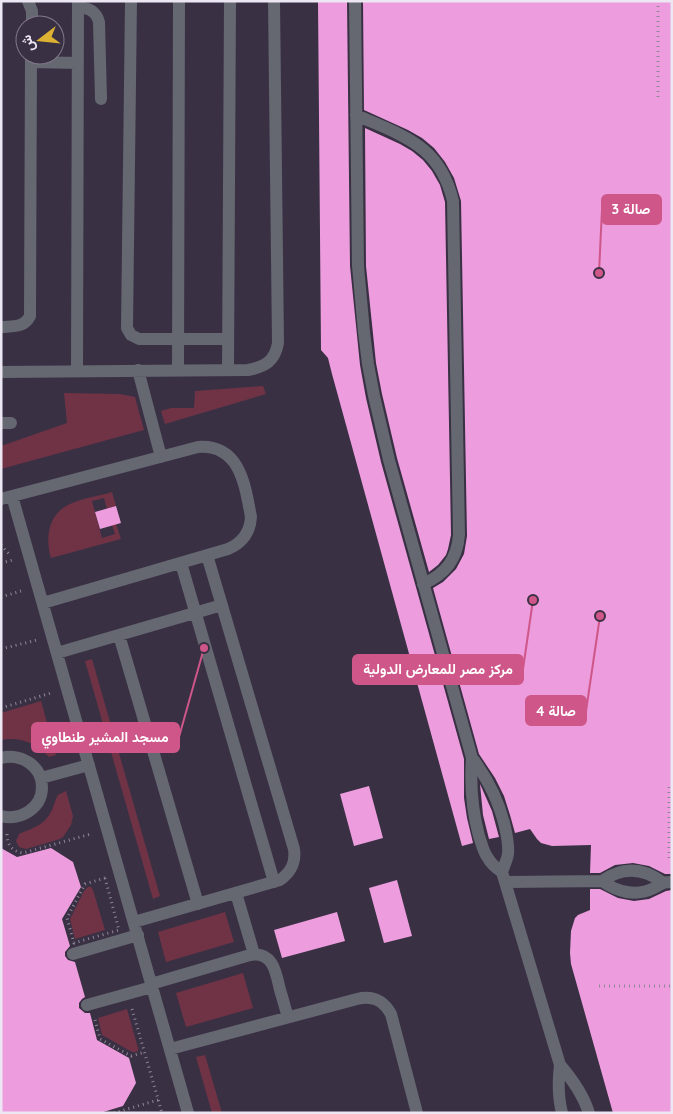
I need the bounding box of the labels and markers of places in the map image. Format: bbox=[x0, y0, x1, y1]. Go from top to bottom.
callout: صالة 3 bbox=[602, 195, 661, 224]
callout: مركز مصر للمعارض الدولية bbox=[353, 655, 523, 684]
callout: صالة 4 bbox=[526, 696, 586, 725]
callout: مسجد المشير طنطاوي bbox=[32, 723, 179, 752]

